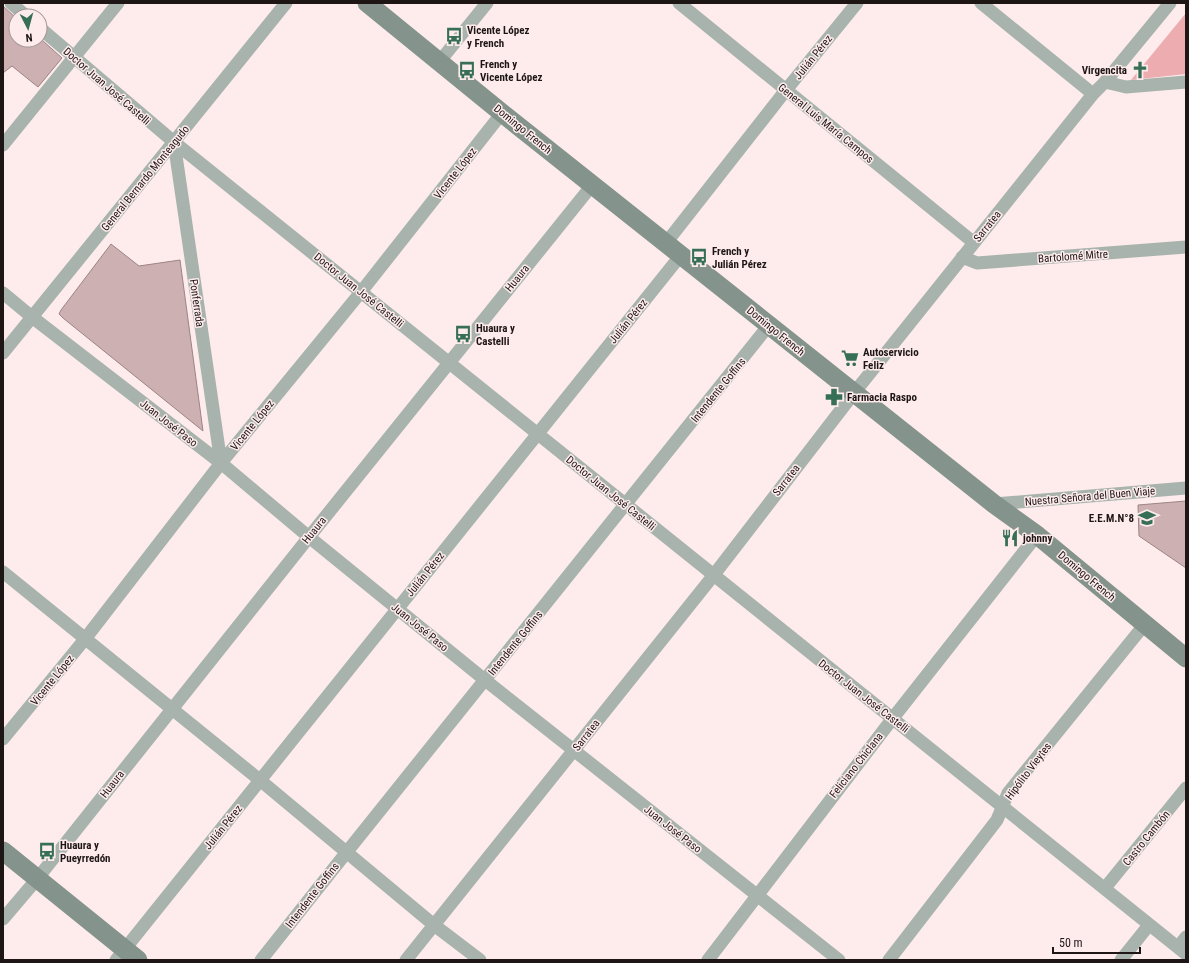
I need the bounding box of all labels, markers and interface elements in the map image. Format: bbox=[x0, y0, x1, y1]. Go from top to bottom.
north arrow bbox=[8, 8, 48, 48]
place label: Vicente López y French bbox=[467, 24, 529, 50]
bus stop icon: Vicente López y French bbox=[444, 26, 464, 46]
text: N bbox=[25, 31, 33, 44]
street label: Julián Pérez bbox=[792, 32, 835, 82]
street label: Doctor Juan José Castelli bbox=[60, 45, 153, 128]
place label: French y Vicente López bbox=[480, 58, 542, 84]
bus stop icon: French y Vicente López bbox=[457, 60, 477, 80]
church icon: Virgencita bbox=[1130, 60, 1150, 80]
place label: Virgencita bbox=[1082, 64, 1127, 77]
street label: General Luis María Campos bbox=[775, 81, 876, 166]
street label: Domingo French bbox=[491, 102, 554, 157]
street label: General Bernardo Monteagudo bbox=[99, 123, 192, 234]
street label: Vicente López bbox=[431, 145, 480, 201]
street label: Sarratea bbox=[971, 208, 1004, 245]
place label: French y Julián Pérez bbox=[712, 245, 767, 271]
bus stop icon: French y Julián Pérez bbox=[689, 247, 709, 267]
street label: Bartolomé Mitre bbox=[1038, 248, 1108, 265]
street label: Doctor Juan José Castelli bbox=[311, 250, 406, 330]
street label: Huaura bbox=[503, 262, 532, 295]
street label: Ponferrada bbox=[187, 278, 206, 328]
street label: Julián Pérez bbox=[607, 296, 650, 346]
street label: Domingo French bbox=[744, 304, 807, 359]
place label: Huaura y Castelli bbox=[476, 322, 515, 348]
bus stop icon: Huaura y Castelli bbox=[453, 324, 473, 344]
place label: Autoservicio Feliz bbox=[863, 346, 919, 372]
supermarket icon: Autoservicio Feliz bbox=[840, 348, 860, 368]
street label: Intendente Goffins bbox=[688, 355, 748, 425]
pharmacy icon: Farmacia Raspo bbox=[824, 387, 844, 407]
place label: Farmacia Raspo bbox=[847, 391, 917, 404]
street label: Juan José Paso bbox=[137, 397, 200, 450]
street label: Vicente López bbox=[228, 397, 277, 453]
street label: Doctor Juan José Castelli bbox=[563, 453, 658, 533]
street label: Sarratea bbox=[770, 462, 803, 499]
street label: Nuestra Señora del Buen Viaje bbox=[1024, 484, 1156, 509]
school or university icon: E.E.M.N°8 bbox=[1137, 508, 1157, 528]
place label: E.E.M.N°8 bbox=[1089, 512, 1134, 525]
street label: Huaura bbox=[300, 514, 329, 547]
restaurant icon: johnny bbox=[1000, 528, 1020, 548]
place label: johnny bbox=[1022, 532, 1052, 545]
street label: Julián Pérez bbox=[404, 549, 447, 599]
street label: Domingo French bbox=[1055, 549, 1118, 604]
street label: Juan José Paso bbox=[389, 601, 451, 654]
street label: Intendente Goffins bbox=[485, 608, 545, 678]
street label: Vicente López bbox=[28, 652, 77, 708]
street label: Doctor Juan José Castelli bbox=[816, 657, 912, 736]
street label: Sarratea bbox=[570, 717, 603, 754]
street label: Feliciano Chiclana bbox=[827, 730, 886, 801]
street label: Hipólito Vieytes bbox=[1003, 740, 1054, 802]
street label: Huaura bbox=[98, 768, 127, 801]
street label: Julián Pérez bbox=[202, 802, 245, 852]
street label: Juan José Paso bbox=[641, 803, 704, 856]
street label: Castro Cambón bbox=[1120, 808, 1173, 868]
place label: Huaura y Pueyrredón bbox=[60, 839, 111, 865]
bus stop icon: Huaura y Pueyrredón bbox=[37, 841, 57, 861]
street label: Intendente Goffins bbox=[283, 860, 342, 931]
scale bar bbox=[1053, 929, 1140, 955]
text: 50 m bbox=[1059, 936, 1083, 950]

